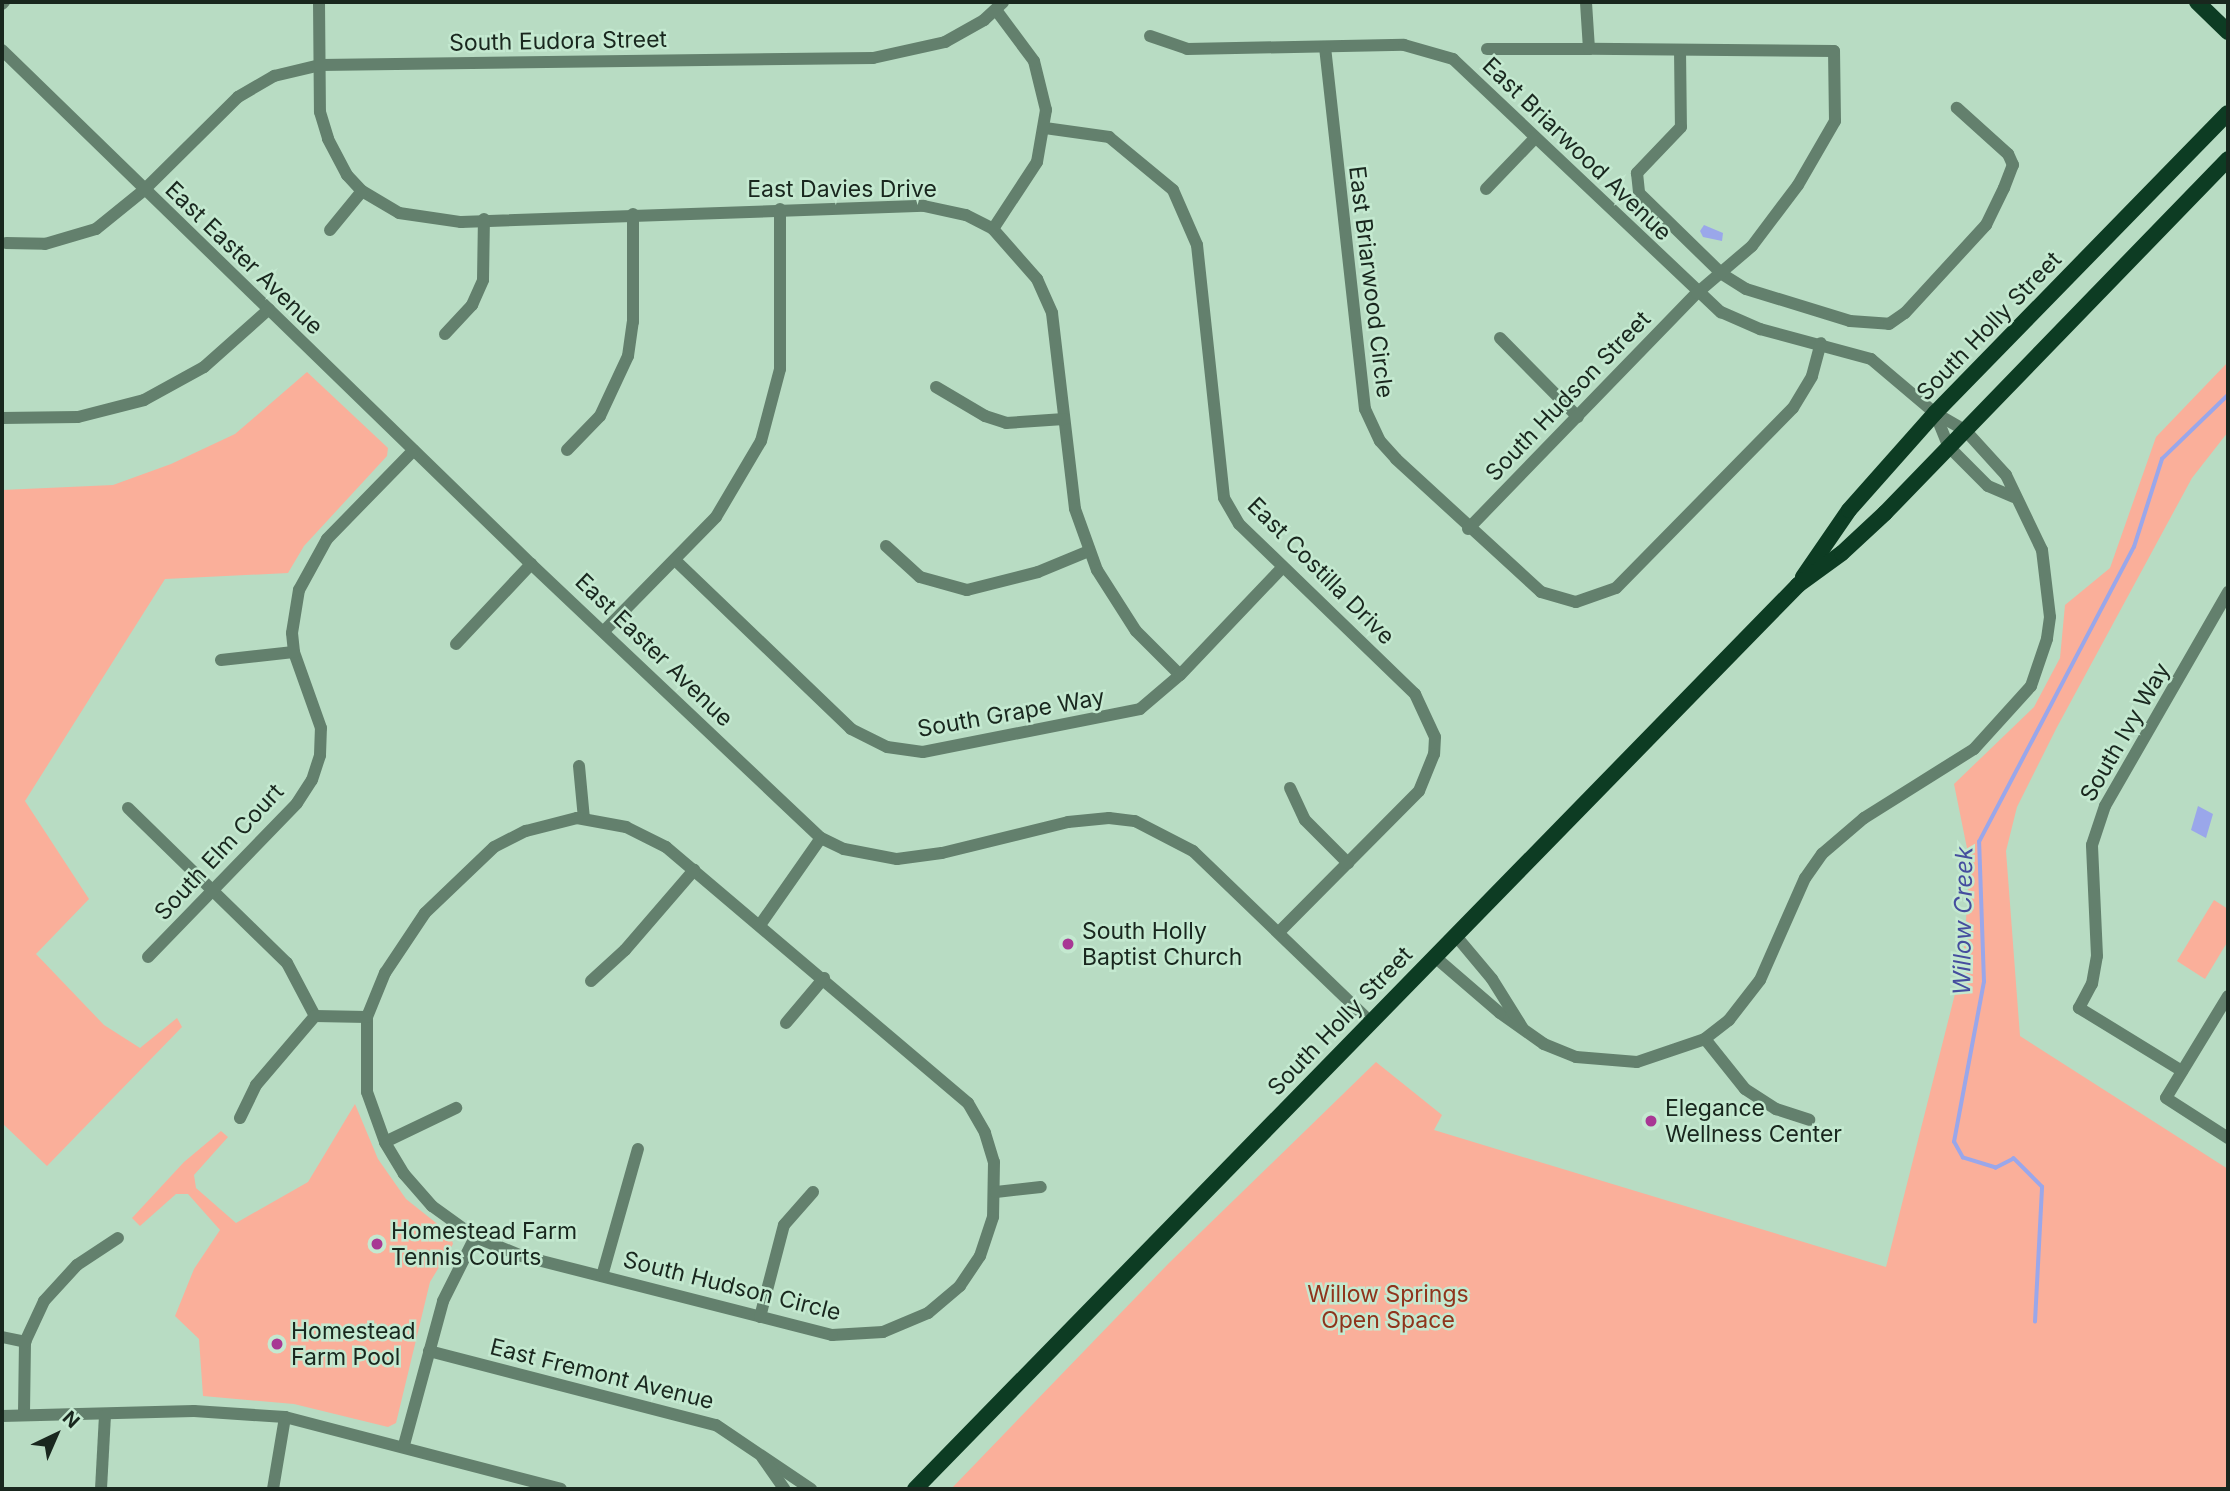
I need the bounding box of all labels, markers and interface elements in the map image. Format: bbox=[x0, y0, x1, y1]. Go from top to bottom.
street label: South Eudora Street bbox=[449, 25, 667, 57]
street label: East Briarwood Avenue bbox=[1477, 52, 1677, 246]
street label: East Briarwood Circle bbox=[1343, 164, 1399, 400]
street label: East Davies Drive bbox=[747, 175, 937, 203]
street label: East Easter Avenue bbox=[159, 176, 329, 340]
street label: South Holly Street bbox=[1911, 246, 2067, 406]
street label: South Hudson Street bbox=[1480, 305, 1656, 487]
street label: East Costilla Drive bbox=[1242, 492, 1400, 650]
street label: East Easter Avenue bbox=[569, 568, 739, 732]
street label: South Ivy Way bbox=[2074, 658, 2176, 806]
street label: South Grape Way bbox=[915, 683, 1107, 743]
street label: South Elm Court bbox=[149, 778, 289, 926]
water label: Willow Creek bbox=[1947, 847, 1979, 995]
place label: South Holly Baptist Church bbox=[1082, 917, 1242, 971]
marker: South Holly Baptist Church bbox=[1060, 936, 1076, 952]
street label: South Holly Street bbox=[1262, 941, 1418, 1101]
place label: Elegance Wellness Center bbox=[1665, 1094, 1842, 1148]
marker: Elegance Wellness Center bbox=[1643, 1113, 1659, 1129]
place label: Homestead Farm Tennis Courts bbox=[391, 1217, 577, 1271]
marker: Homestead Farm Tennis Courts bbox=[369, 1236, 385, 1252]
street label: South Hudson Circle bbox=[620, 1246, 844, 1326]
park label: Willow Springs Open Space bbox=[1307, 1280, 1469, 1334]
place label: Homestead Farm Pool bbox=[291, 1317, 416, 1371]
street label: East Fremont Avenue bbox=[487, 1333, 717, 1415]
marker: Homestead Farm Pool bbox=[269, 1336, 285, 1352]
north arrow bbox=[21, 1400, 91, 1470]
text: N bbox=[58, 1406, 84, 1433]

